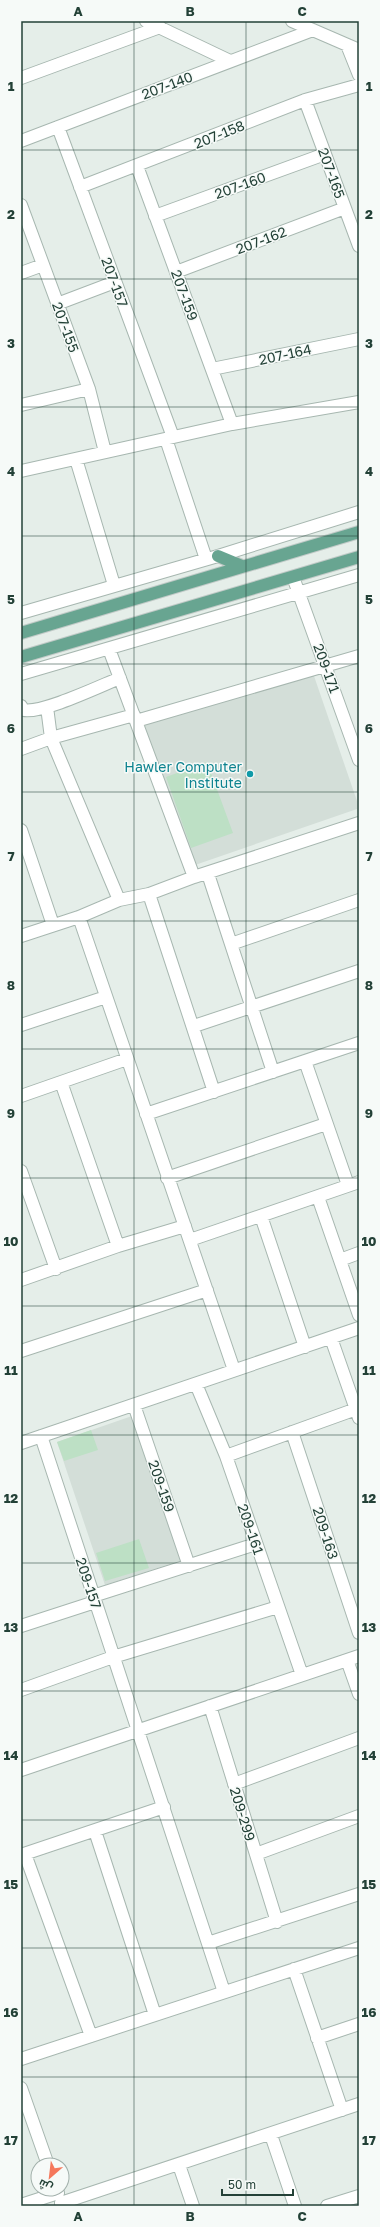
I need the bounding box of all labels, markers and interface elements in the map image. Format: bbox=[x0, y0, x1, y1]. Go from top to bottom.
text: A bbox=[73, 3, 83, 19]
text: B bbox=[185, 3, 195, 19]
text: C bbox=[297, 3, 307, 19]
street label: 207-140 bbox=[139, 67, 195, 103]
text: 1 bbox=[8, 78, 15, 94]
text: 1 bbox=[366, 78, 373, 94]
street label: 207-158 bbox=[191, 116, 247, 152]
street label: 207-165 bbox=[315, 145, 349, 201]
street label: 207-160 bbox=[212, 168, 268, 202]
text: 2 bbox=[7, 206, 15, 222]
text: 2 bbox=[365, 206, 373, 222]
street label: 207-162 bbox=[233, 223, 289, 257]
street label: 207-157 bbox=[98, 255, 132, 309]
street label: 207-159 bbox=[168, 267, 202, 323]
street label: 207-155 bbox=[49, 299, 83, 355]
text: 3 bbox=[7, 335, 15, 351]
text: 3 bbox=[365, 335, 373, 351]
street label: 207-164 bbox=[257, 340, 313, 368]
text: 4 bbox=[7, 463, 15, 479]
text: 4 bbox=[365, 463, 373, 479]
text: 5 bbox=[7, 591, 15, 607]
text: 5 bbox=[365, 591, 373, 607]
street label: 209-171 bbox=[310, 641, 344, 695]
text: 6 bbox=[7, 720, 15, 736]
text: 6 bbox=[365, 720, 373, 736]
place label: Hawler Computer Institute bbox=[124, 758, 243, 791]
marker: Hawler Computer Institute bbox=[245, 769, 255, 779]
text: 7 bbox=[7, 848, 15, 864]
text: 7 bbox=[365, 848, 373, 864]
text: 8 bbox=[7, 977, 15, 993]
text: 8 bbox=[365, 977, 373, 993]
text: 9 bbox=[7, 1105, 15, 1121]
text: 9 bbox=[365, 1105, 373, 1121]
text: 10 bbox=[3, 1233, 19, 1249]
text: 10 bbox=[361, 1233, 377, 1249]
text: 11 bbox=[4, 1362, 18, 1378]
text: 11 bbox=[362, 1362, 376, 1378]
street label: 209-159 bbox=[145, 1458, 179, 1514]
text: 12 bbox=[4, 1490, 18, 1506]
text: 12 bbox=[362, 1490, 376, 1506]
street label: 209-161 bbox=[234, 1501, 268, 1557]
street label: 209-163 bbox=[310, 1505, 342, 1561]
street label: 209-157 bbox=[73, 1555, 105, 1611]
text: 13 bbox=[4, 1619, 18, 1635]
text: 13 bbox=[362, 1619, 376, 1635]
text: 14 bbox=[4, 1747, 18, 1763]
text: 14 bbox=[362, 1747, 376, 1763]
street label: 209-299 bbox=[227, 1785, 259, 1843]
text: 15 bbox=[4, 1876, 18, 1892]
text: 15 bbox=[362, 1876, 376, 1892]
text: 16 bbox=[4, 2004, 18, 2020]
text: 16 bbox=[362, 2004, 376, 2020]
text: 17 bbox=[4, 2132, 18, 2148]
text: 17 bbox=[362, 2132, 376, 2148]
north arrow bbox=[30, 2157, 70, 2197]
scale bar bbox=[222, 2171, 293, 2197]
text: ش bbox=[36, 2176, 55, 2195]
text: 50 m bbox=[228, 2177, 256, 2192]
text: A bbox=[73, 2208, 83, 2224]
text: B bbox=[185, 2208, 195, 2224]
text: C bbox=[297, 2208, 307, 2224]

